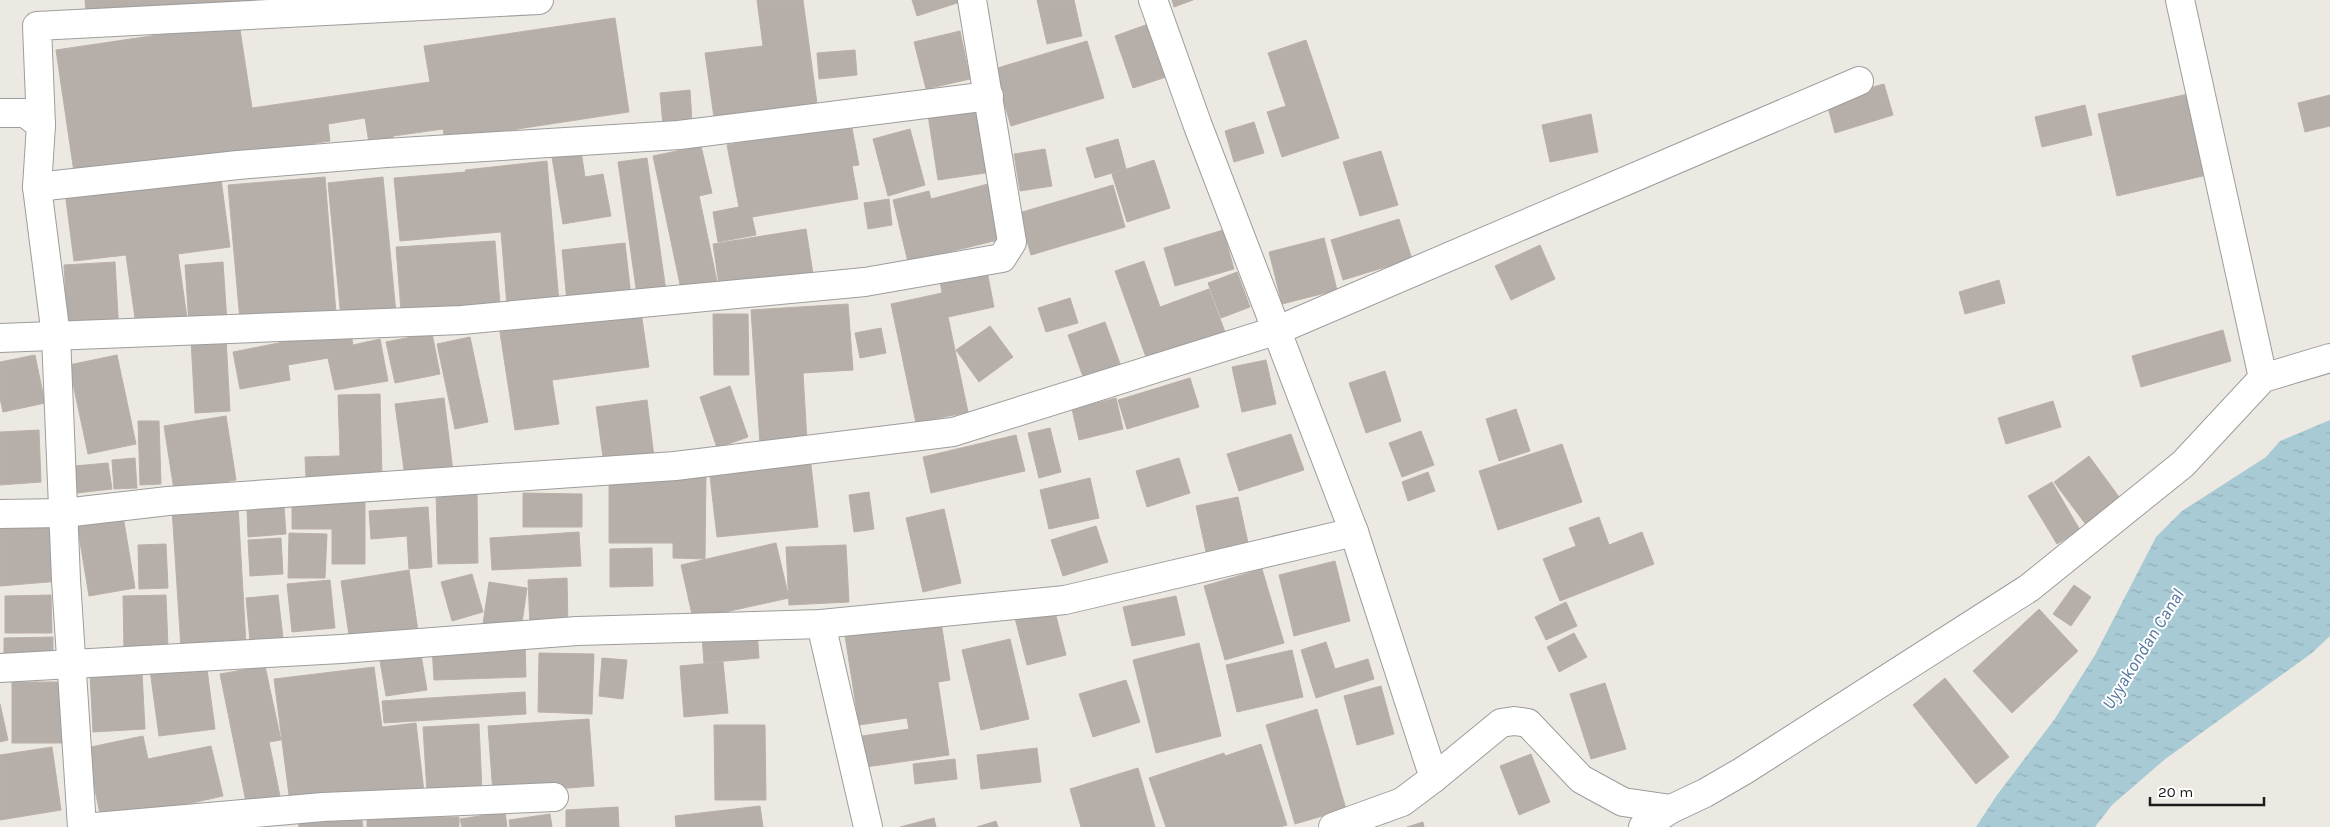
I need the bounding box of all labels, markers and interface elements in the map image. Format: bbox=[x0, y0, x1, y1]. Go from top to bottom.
water label: Uyyakondan Canal bbox=[2097, 584, 2189, 713]
scale bar bbox=[2150, 774, 2264, 806]
text: 20 m bbox=[2158, 783, 2193, 801]

